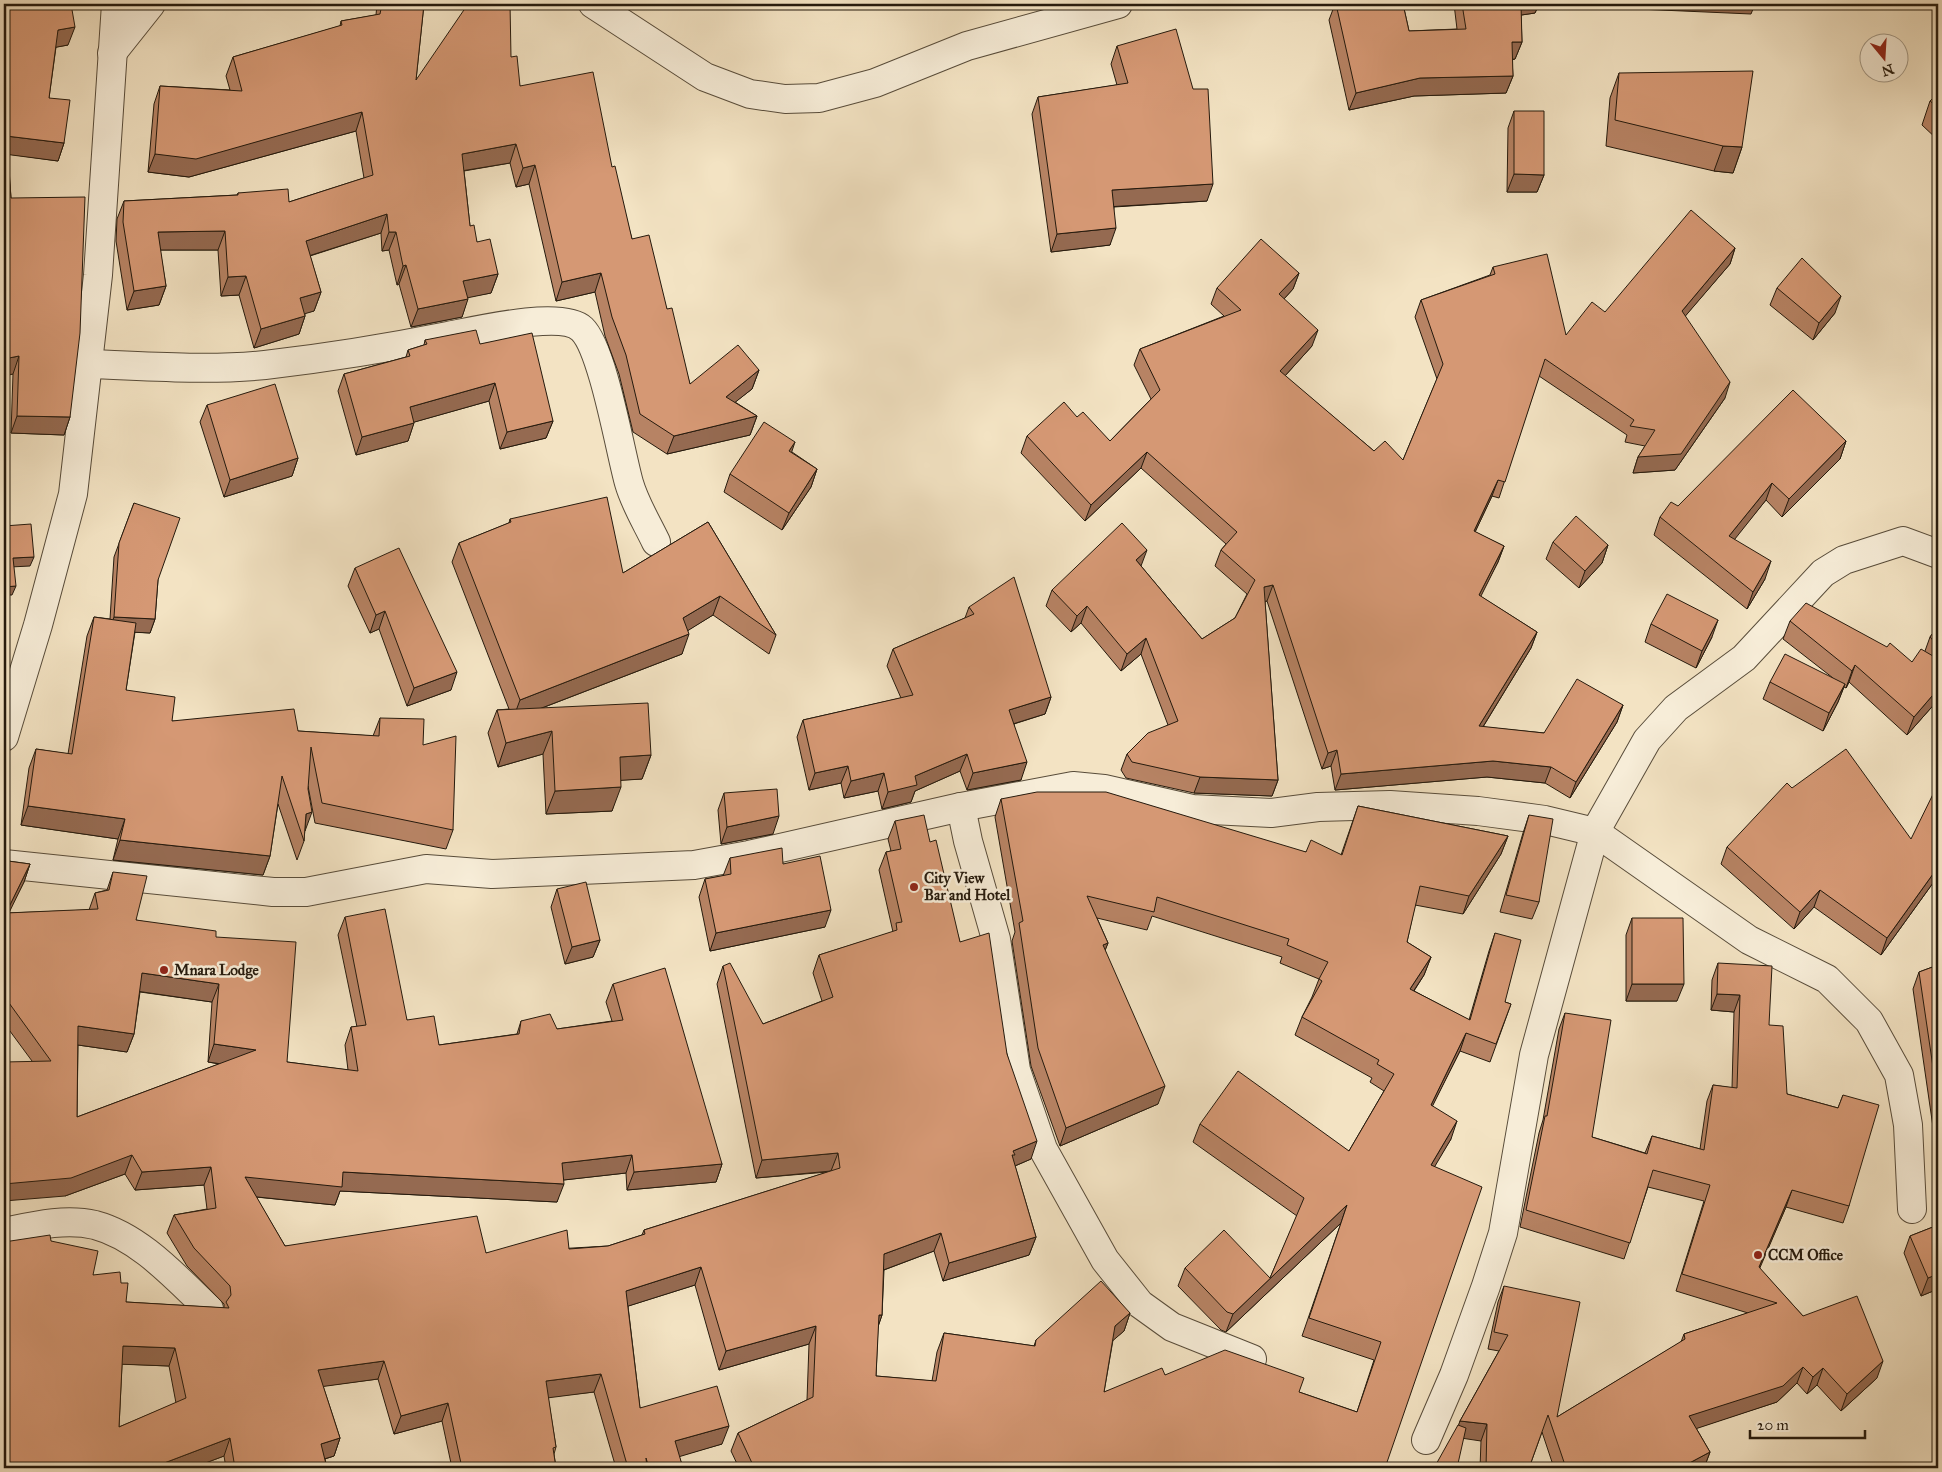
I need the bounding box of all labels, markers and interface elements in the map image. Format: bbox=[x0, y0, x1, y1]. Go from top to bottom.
north arrow bbox=[1860, 32, 1910, 82]
text: N bbox=[1879, 60, 1896, 80]
place label: City View Bar and Hotel bbox=[924, 869, 1011, 904]
marker: City View Bar and Hotel bbox=[908, 881, 920, 893]
place label: Mnara Lodge bbox=[174, 961, 259, 980]
marker: Mnara Lodge bbox=[158, 964, 170, 976]
place label: CCM Office bbox=[1768, 1246, 1844, 1264]
marker: CCM Office bbox=[1752, 1249, 1764, 1261]
scale bar bbox=[1750, 1407, 1864, 1439]
text: 20 m bbox=[1757, 1416, 1789, 1434]

